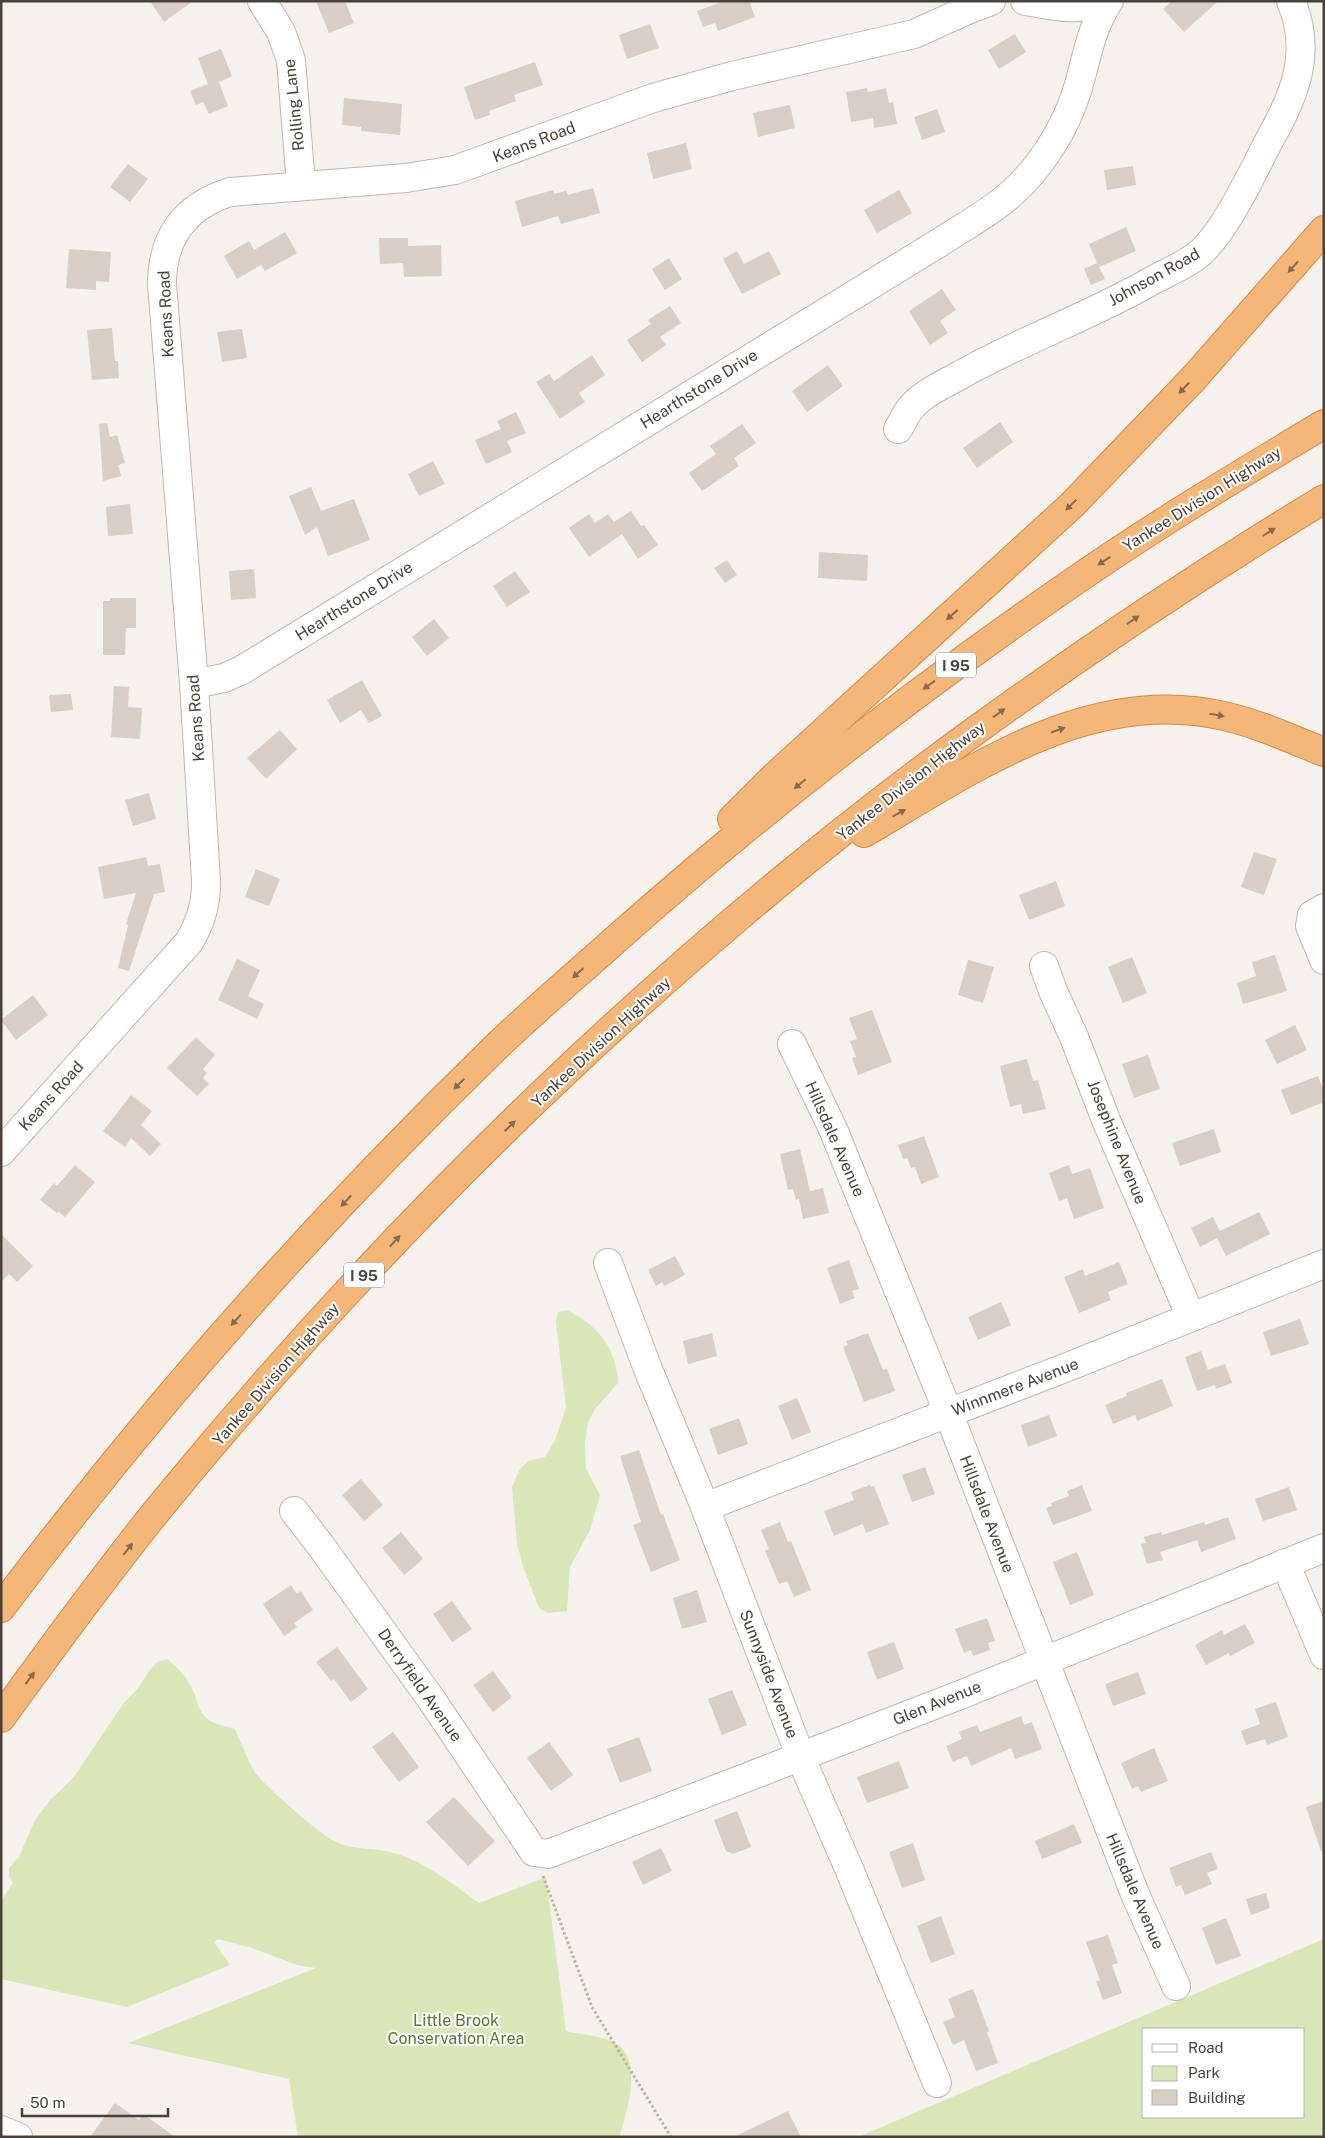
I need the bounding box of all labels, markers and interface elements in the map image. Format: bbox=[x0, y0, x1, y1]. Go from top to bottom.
street label: Rolling Lane bbox=[280, 58, 308, 152]
street label: Keans Road bbox=[490, 117, 578, 167]
street label: Johnson Road bbox=[1105, 244, 1203, 310]
one-way arrow bbox=[1287, 261, 1298, 274]
street label: Keans Road bbox=[154, 270, 178, 358]
street label: Hearthstone Drive bbox=[637, 345, 761, 433]
one-way arrow bbox=[1178, 382, 1190, 394]
street label: Yankee Division Highway bbox=[1119, 442, 1285, 556]
one-way arrow bbox=[1066, 499, 1078, 511]
one-way arrow bbox=[1263, 528, 1276, 537]
one-way arrow bbox=[1098, 556, 1111, 566]
street label: Hearthstone Drive bbox=[292, 557, 416, 645]
one-way arrow bbox=[946, 609, 958, 621]
one-way arrow bbox=[1126, 616, 1140, 625]
road number: I 95 bbox=[936, 652, 976, 678]
street label: Keans Road bbox=[183, 674, 209, 762]
one-way arrow bbox=[922, 680, 936, 690]
one-way arrow bbox=[993, 708, 1006, 718]
one-way arrow bbox=[1210, 712, 1226, 720]
street label: Yankee Division Highway bbox=[833, 717, 989, 845]
one-way arrow bbox=[1050, 726, 1065, 733]
one-way arrow bbox=[794, 779, 807, 790]
one-way arrow bbox=[892, 809, 905, 818]
one-way arrow bbox=[572, 967, 584, 978]
street label: Yankee Division Highway bbox=[528, 972, 675, 1111]
street label: Keans Road bbox=[15, 1057, 87, 1135]
street label: Josephine Avenue bbox=[1083, 1077, 1151, 1207]
one-way arrow bbox=[453, 1078, 465, 1090]
street label: Hillsdale Avenue bbox=[801, 1078, 869, 1200]
one-way arrow bbox=[504, 1120, 516, 1132]
one-way arrow bbox=[340, 1194, 352, 1206]
one-way arrow bbox=[389, 1236, 401, 1248]
road number: I 95 bbox=[344, 1262, 384, 1288]
street label: Yankee Division Highway bbox=[209, 1298, 344, 1449]
one-way arrow bbox=[230, 1313, 242, 1325]
street label: Winnmere Avenue bbox=[949, 1354, 1081, 1420]
street label: Hillsdale Avenue bbox=[956, 1453, 1018, 1575]
one-way arrow bbox=[123, 1542, 133, 1555]
street label: Sunnyside Avenue bbox=[736, 1607, 802, 1741]
street label: Derryfield Avenue bbox=[374, 1625, 466, 1745]
one-way arrow bbox=[25, 1671, 35, 1685]
street label: Glen Avenue bbox=[890, 1677, 984, 1729]
street label: Hillsdale Avenue bbox=[1102, 1830, 1168, 1952]
park label: Little Brook Conservation Area bbox=[388, 2011, 524, 2048]
legend bbox=[1142, 2028, 1305, 2118]
text: Road bbox=[1188, 2039, 1224, 2056]
text: Park bbox=[1188, 2064, 1220, 2081]
scale bar bbox=[22, 2086, 169, 2118]
text: Building bbox=[1188, 2089, 1246, 2106]
text: 50 m bbox=[30, 2094, 65, 2111]

